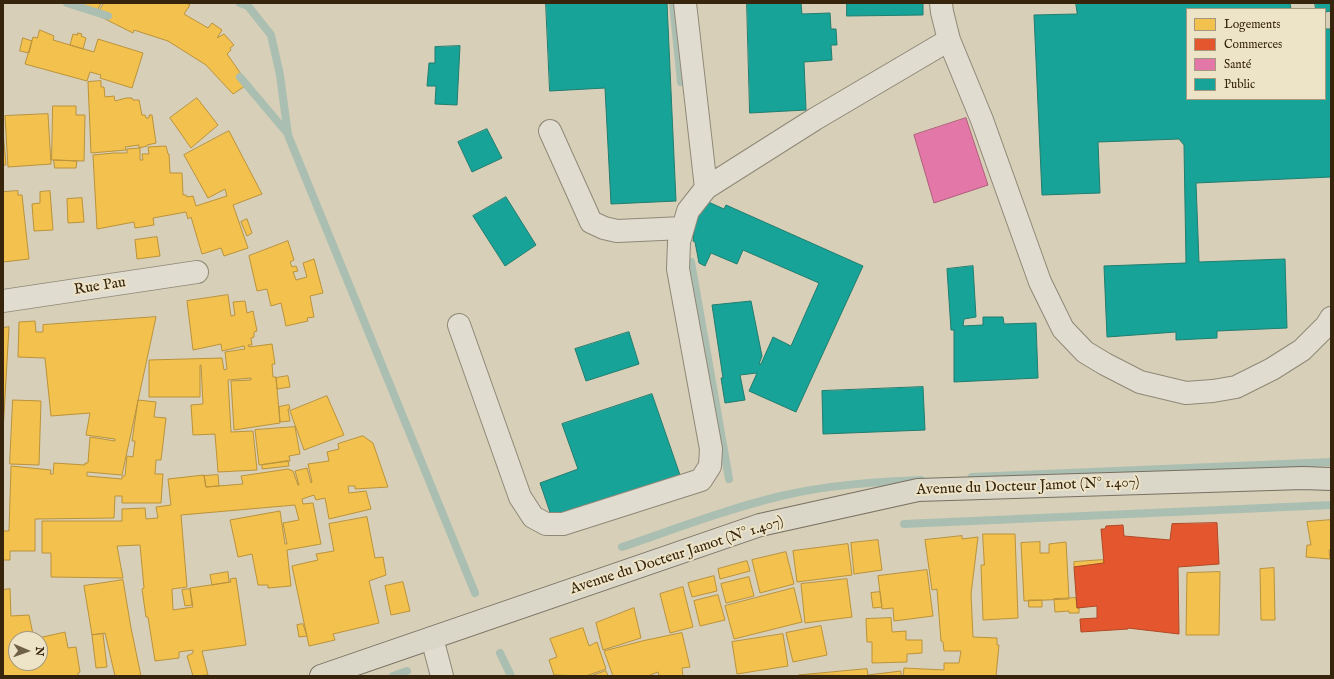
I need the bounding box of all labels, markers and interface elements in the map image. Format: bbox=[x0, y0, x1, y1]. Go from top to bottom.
legend bbox=[1186, 8, 1326, 100]
text: Logements bbox=[1224, 17, 1281, 32]
text: Commerces bbox=[1224, 37, 1282, 52]
text: Santé bbox=[1224, 57, 1251, 72]
text: Public bbox=[1224, 77, 1255, 92]
street label: Rue Pau bbox=[73, 274, 127, 300]
street label: Avenue du Docteur Jamot (N° 1.407) bbox=[916, 474, 1140, 500]
street label: Avenue du Docteur Jamot (N° 1.407) bbox=[568, 513, 786, 599]
north arrow bbox=[8, 631, 48, 671]
text: N bbox=[32, 646, 46, 656]

